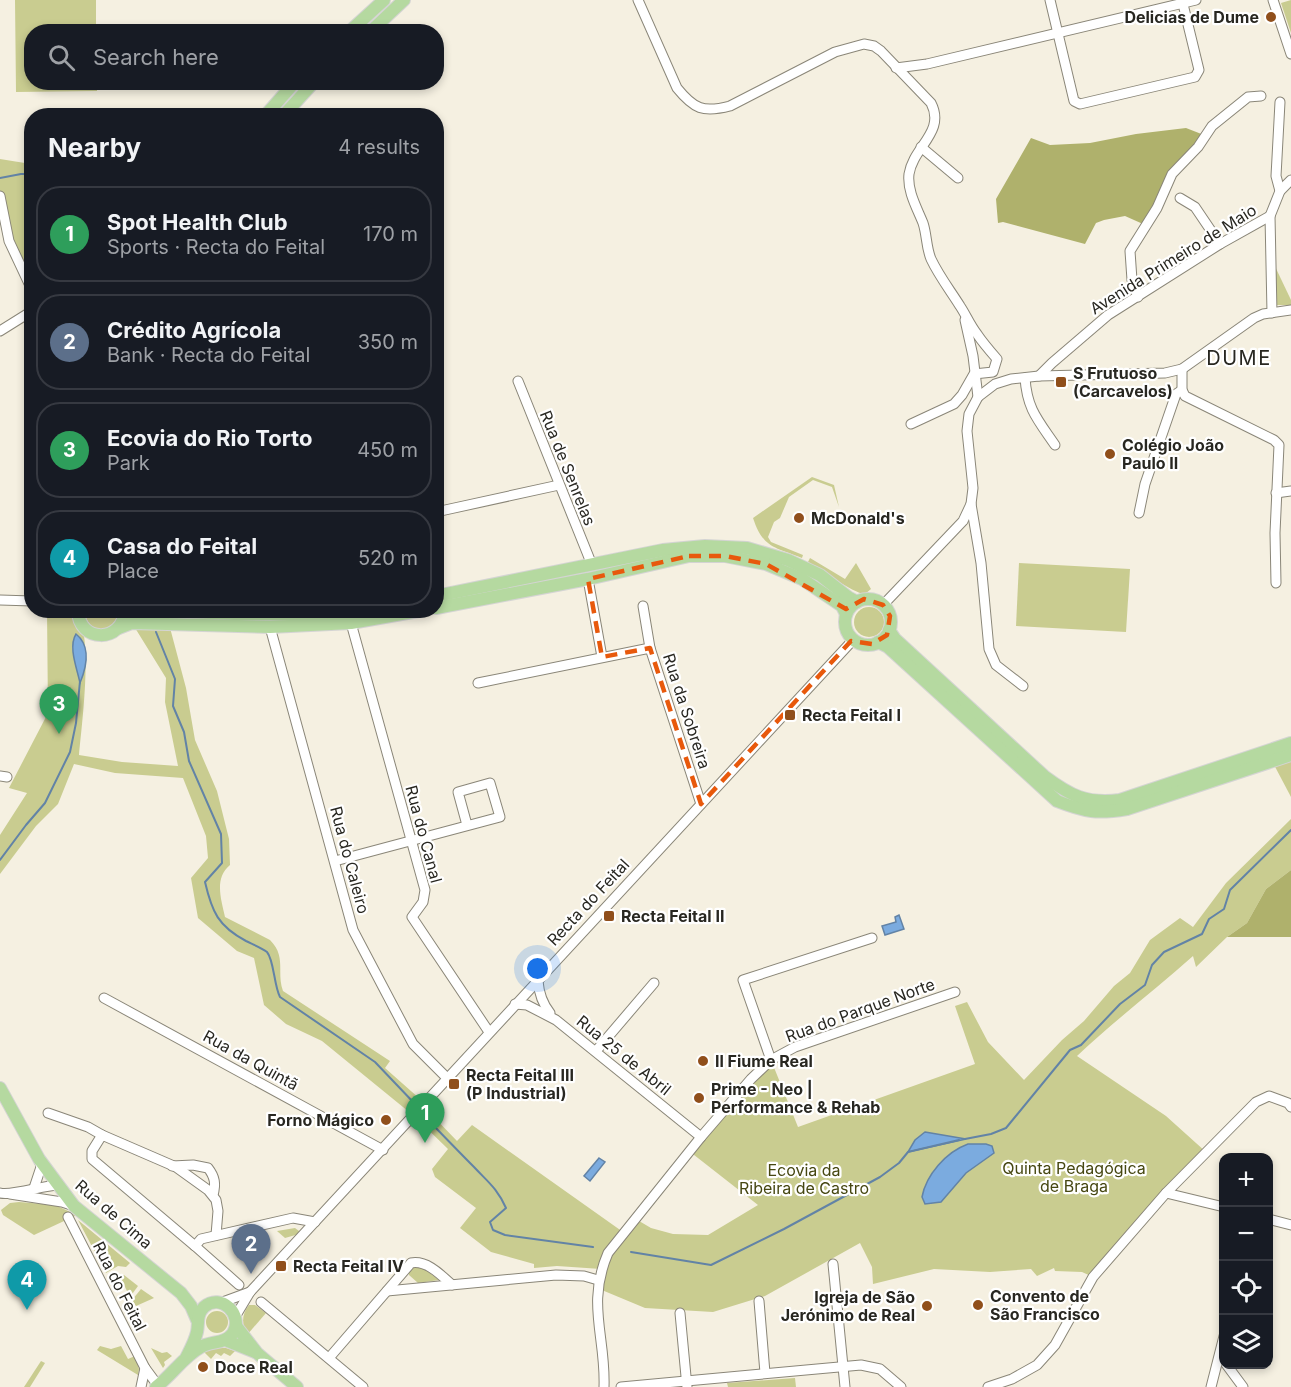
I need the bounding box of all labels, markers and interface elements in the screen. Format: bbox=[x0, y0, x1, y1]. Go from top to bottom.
place label: Delicias de Dume bbox=[1124, 7, 1259, 27]
marker: Delicias de Dume bbox=[1264, 10, 1278, 24]
search box bbox=[24, 24, 444, 90]
icon: search bbox=[45, 41, 78, 74]
text: Search here bbox=[93, 44, 219, 70]
text: Nearby bbox=[48, 132, 141, 163]
text: 4 results bbox=[338, 135, 420, 159]
street label: Avenida Primeiro de Maio bbox=[1086, 200, 1260, 318]
text: Spot Health Club bbox=[107, 209, 288, 235]
text: 1 bbox=[65, 222, 74, 246]
text: 170 m bbox=[363, 222, 418, 246]
text: Sports · Recta do Feital bbox=[107, 235, 325, 259]
text: Crédito Agrícola bbox=[107, 317, 281, 343]
text: 2 bbox=[63, 330, 76, 354]
text: 350 m bbox=[358, 330, 418, 354]
text: Bank · Recta do Feital bbox=[107, 343, 310, 367]
district label: DUME bbox=[1206, 346, 1272, 370]
place label: S Frutuoso (Carcavelos) bbox=[1073, 363, 1173, 401]
marker: S Frutuoso (Carcavelos) bbox=[1054, 375, 1068, 389]
street label: Rua de Senrelas bbox=[536, 408, 600, 528]
text: Ecovia do Rio Torto bbox=[107, 425, 312, 451]
place label: Colégio João Paulo II bbox=[1122, 435, 1224, 473]
text: 3 bbox=[63, 438, 76, 462]
text: 450 m bbox=[357, 438, 418, 462]
marker: Colégio João Paulo II bbox=[1103, 447, 1117, 461]
text: Park bbox=[107, 451, 150, 475]
place label: McDonald's bbox=[811, 508, 905, 528]
marker: McDonald's bbox=[792, 511, 806, 525]
text: Casa do Feital bbox=[107, 533, 257, 559]
text: 4 bbox=[63, 546, 76, 570]
text: 520 m bbox=[358, 546, 418, 570]
text: Place bbox=[107, 559, 159, 583]
street label: Rua da Sobreira bbox=[659, 651, 715, 771]
pin: 3 bbox=[40, 684, 78, 734]
place label: Recta Feital I bbox=[802, 705, 901, 725]
marker: Recta Feital I bbox=[783, 708, 797, 722]
street label: Rua do Canal bbox=[401, 783, 447, 885]
street label: Rua do Caleiro bbox=[326, 804, 374, 916]
street label: Recta do Feital bbox=[543, 854, 633, 950]
place label: Recta Feital II bbox=[621, 906, 724, 926]
marker: Recta Feital II bbox=[602, 909, 616, 923]
your location bbox=[523, 954, 552, 983]
street label: Rua do Parque Norte bbox=[783, 974, 937, 1046]
street label: Rua 25 de Abril bbox=[573, 1011, 675, 1099]
street label: Rua da Quintã bbox=[200, 1026, 302, 1094]
place label: Il Fiume Real bbox=[715, 1051, 813, 1071]
marker: Il Fiume Real bbox=[696, 1054, 710, 1068]
place label: Recta Feital III (P Industrial) bbox=[466, 1065, 574, 1103]
marker: Recta Feital III (P Industrial) bbox=[447, 1077, 461, 1091]
place label: Prime - Neo | Performance & Rehab bbox=[711, 1079, 880, 1117]
marker: Prime - Neo | Performance & Rehab bbox=[692, 1091, 706, 1105]
pin: 1 bbox=[406, 1094, 444, 1143]
place label: Forno Mágico bbox=[267, 1110, 374, 1130]
marker: Forno Mágico bbox=[379, 1113, 393, 1127]
map controls bbox=[1219, 1153, 1273, 1369]
button: + bbox=[1219, 1153, 1273, 1207]
park label: Quinta Pedagógica de Braga bbox=[1002, 1158, 1146, 1196]
park label: Ecovia da Ribeira de Castro bbox=[739, 1160, 869, 1198]
street label: Rua de Cima bbox=[71, 1175, 157, 1253]
button: − bbox=[1219, 1207, 1273, 1261]
pin: 2 bbox=[232, 1224, 270, 1274]
street label: Rua do Feital bbox=[89, 1238, 151, 1334]
place label: Recta Feital IV bbox=[293, 1256, 404, 1276]
marker: Recta Feital IV bbox=[274, 1259, 288, 1273]
pin: 4 bbox=[8, 1260, 46, 1310]
button: locate bbox=[1219, 1261, 1273, 1315]
place label: Convento de São Francisco bbox=[990, 1286, 1100, 1324]
place label: Igreja de São Jerónimo de Real bbox=[781, 1287, 915, 1325]
marker: Convento de São Francisco bbox=[971, 1298, 985, 1312]
marker: Igreja de São Jerónimo de Real bbox=[920, 1299, 934, 1313]
button: layers bbox=[1219, 1315, 1273, 1369]
place label: Doce Real bbox=[215, 1357, 293, 1377]
marker: Doce Real bbox=[196, 1360, 210, 1374]

